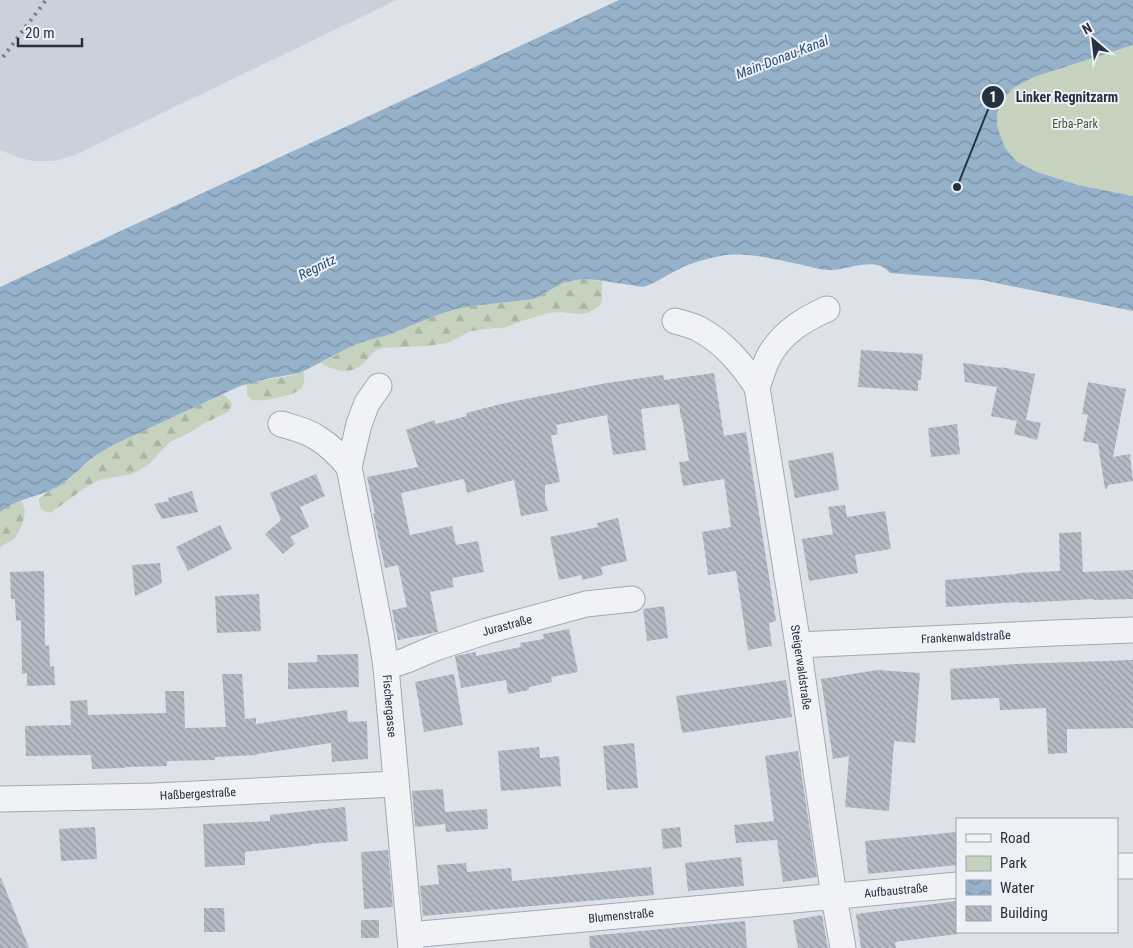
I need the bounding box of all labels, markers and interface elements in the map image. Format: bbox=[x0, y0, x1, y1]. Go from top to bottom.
scale bar bbox=[18, 15, 81, 47]
north arrow bbox=[1068, 15, 1118, 65]
text: N bbox=[1079, 19, 1094, 38]
text: 20 m bbox=[25, 24, 55, 42]
water label: Main-Donau-Kanal bbox=[734, 32, 831, 82]
callout: Linker Regnitzarm bbox=[981, 83, 1128, 112]
text: 1 bbox=[989, 88, 997, 106]
text: Linker Regnitzarm bbox=[1016, 89, 1118, 105]
park label: Erba-Park bbox=[1052, 117, 1098, 131]
water label: Regnitz bbox=[296, 251, 338, 283]
street label: Jurastraße bbox=[480, 612, 534, 639]
street label: Steigerwaldstraße bbox=[788, 624, 814, 711]
street label: Frankenwaldstraße bbox=[921, 628, 1011, 646]
street label: Fischergasse bbox=[380, 674, 399, 738]
street label: Haßbergestraße bbox=[160, 785, 237, 803]
legend bbox=[956, 818, 1118, 933]
text: Road bbox=[1000, 829, 1030, 847]
text: Park bbox=[1000, 854, 1027, 872]
text: Water bbox=[1000, 879, 1035, 897]
street label: Aufbaustraße bbox=[863, 881, 929, 900]
text: Building bbox=[1000, 904, 1048, 922]
street label: Blumenstraße bbox=[588, 906, 655, 926]

